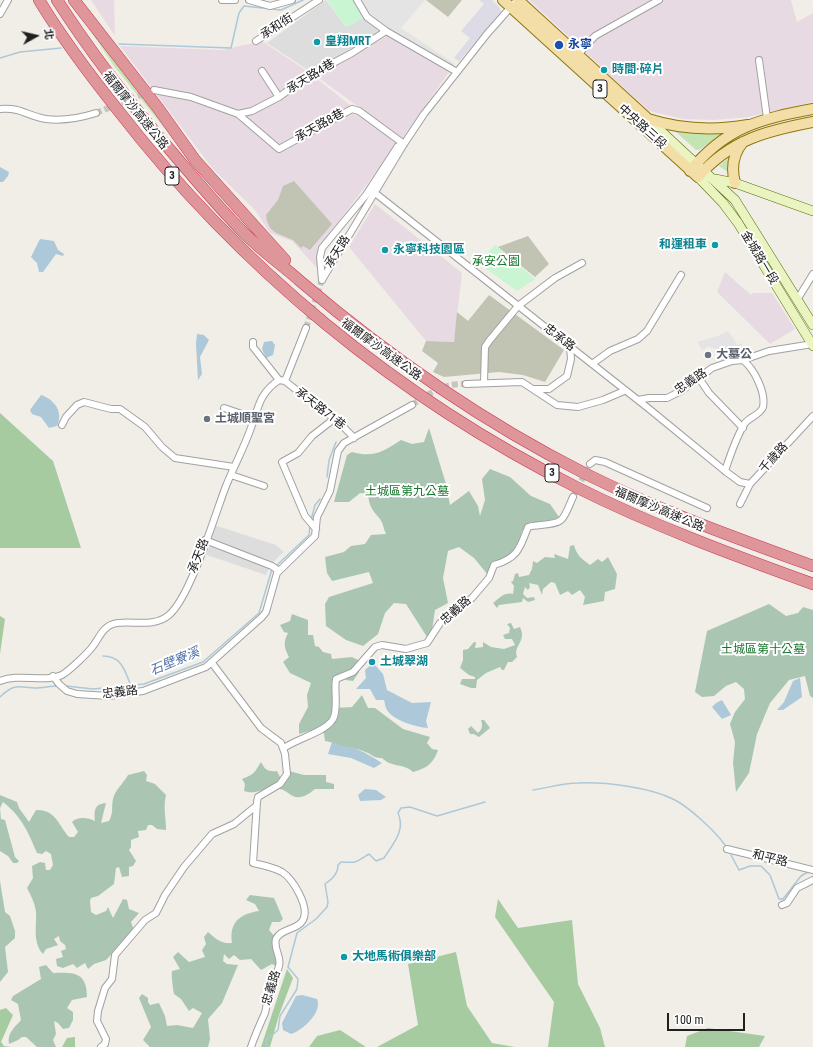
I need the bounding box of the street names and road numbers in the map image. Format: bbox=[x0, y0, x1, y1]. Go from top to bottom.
street label: 承和街 bbox=[258, 11, 296, 43]
street label: 承天路4巷 bbox=[284, 57, 338, 97]
street label: 福爾摩沙高速公路 bbox=[99, 69, 171, 153]
road number: 3 bbox=[593, 80, 607, 98]
street label: 中央路三段 bbox=[615, 102, 669, 152]
street label: 承天路8巷 bbox=[293, 107, 347, 145]
road number: 3 bbox=[165, 167, 179, 185]
street label: 金城路一段 bbox=[737, 229, 781, 287]
street label: 承天路 bbox=[322, 233, 354, 271]
street label: 福爾摩沙高速公路 bbox=[338, 316, 424, 384]
street label: 忠承路 bbox=[540, 321, 578, 355]
street label: 忠義路 bbox=[672, 366, 710, 398]
street label: 承天路71巷 bbox=[292, 385, 348, 433]
street label: 千歲路 bbox=[757, 440, 791, 476]
road number: 3 bbox=[545, 464, 559, 482]
street label: 福爾摩沙高速公路 bbox=[612, 485, 706, 535]
street label: 承天路 bbox=[186, 537, 212, 575]
street label: 忠義路 bbox=[438, 594, 474, 628]
street label: 忠義路 bbox=[101, 684, 139, 702]
street label: 和平路 bbox=[751, 848, 789, 870]
street label: 忠義路 bbox=[260, 969, 284, 1007]

